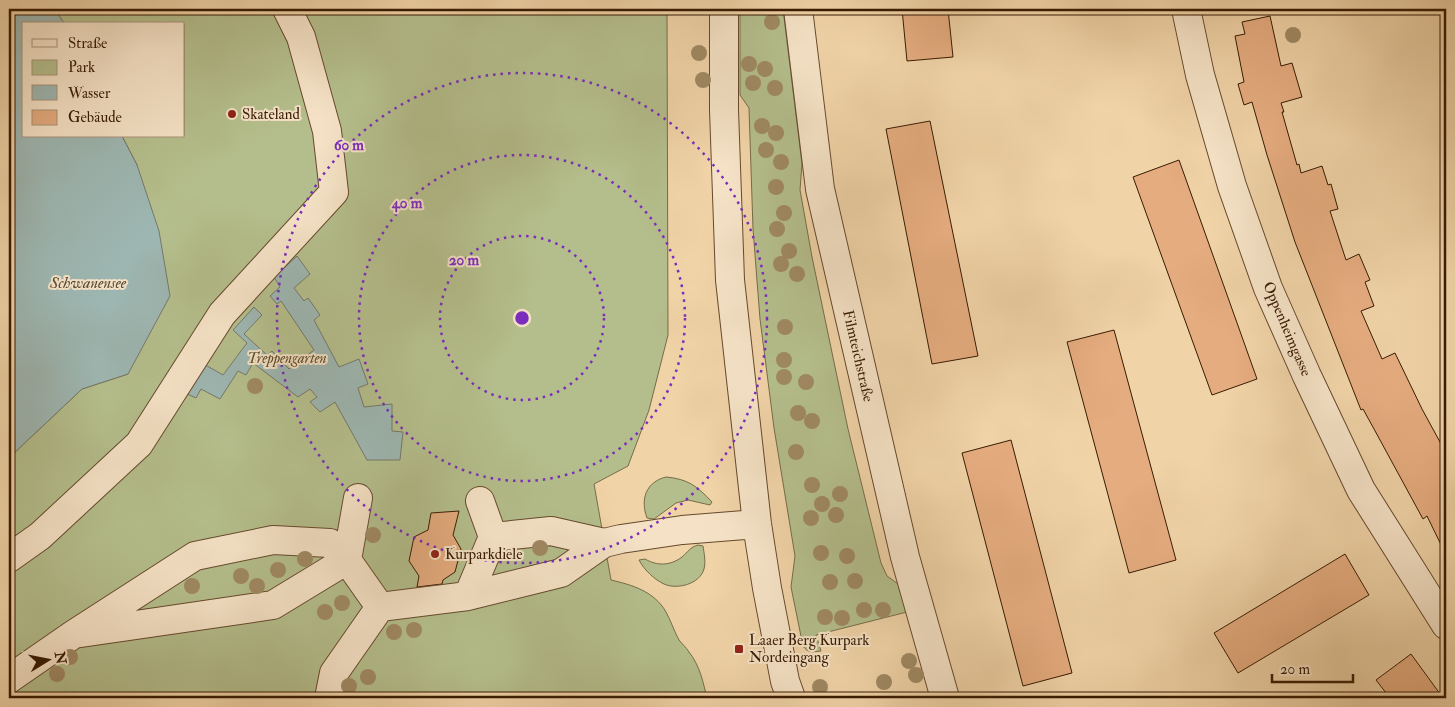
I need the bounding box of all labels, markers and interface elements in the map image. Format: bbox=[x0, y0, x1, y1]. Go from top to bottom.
legend bbox=[22, 22, 185, 138]
text: Straße bbox=[68, 34, 107, 53]
text: Park bbox=[68, 58, 95, 77]
text: Wasser bbox=[67, 84, 111, 103]
place label: Skateland bbox=[242, 105, 300, 124]
text: Gebäude bbox=[68, 108, 122, 127]
marker: Skateland bbox=[226, 108, 238, 120]
text: 60 m bbox=[334, 136, 364, 155]
text: 40 m bbox=[391, 194, 423, 213]
text: 20 m bbox=[449, 251, 479, 270]
water label: Schwanensee bbox=[49, 273, 127, 293]
street label: Oppenheimgasse bbox=[1258, 279, 1316, 380]
street label: Filmteichstraße bbox=[838, 308, 878, 404]
centre of rings bbox=[513, 309, 531, 327]
park label: Treppengarten bbox=[247, 349, 327, 368]
place label: Kurparkdiele bbox=[445, 545, 522, 565]
marker: Kurparkdiele bbox=[429, 548, 441, 560]
place label: Laaer Berg Kurpark Nordeingang bbox=[749, 631, 869, 667]
north arrow bbox=[22, 634, 72, 684]
marker: Laaer Berg Kurpark Nordeingang bbox=[733, 643, 745, 655]
text: N bbox=[51, 649, 70, 666]
scale bar bbox=[1272, 652, 1354, 684]
text: 20 m bbox=[1280, 660, 1310, 679]

